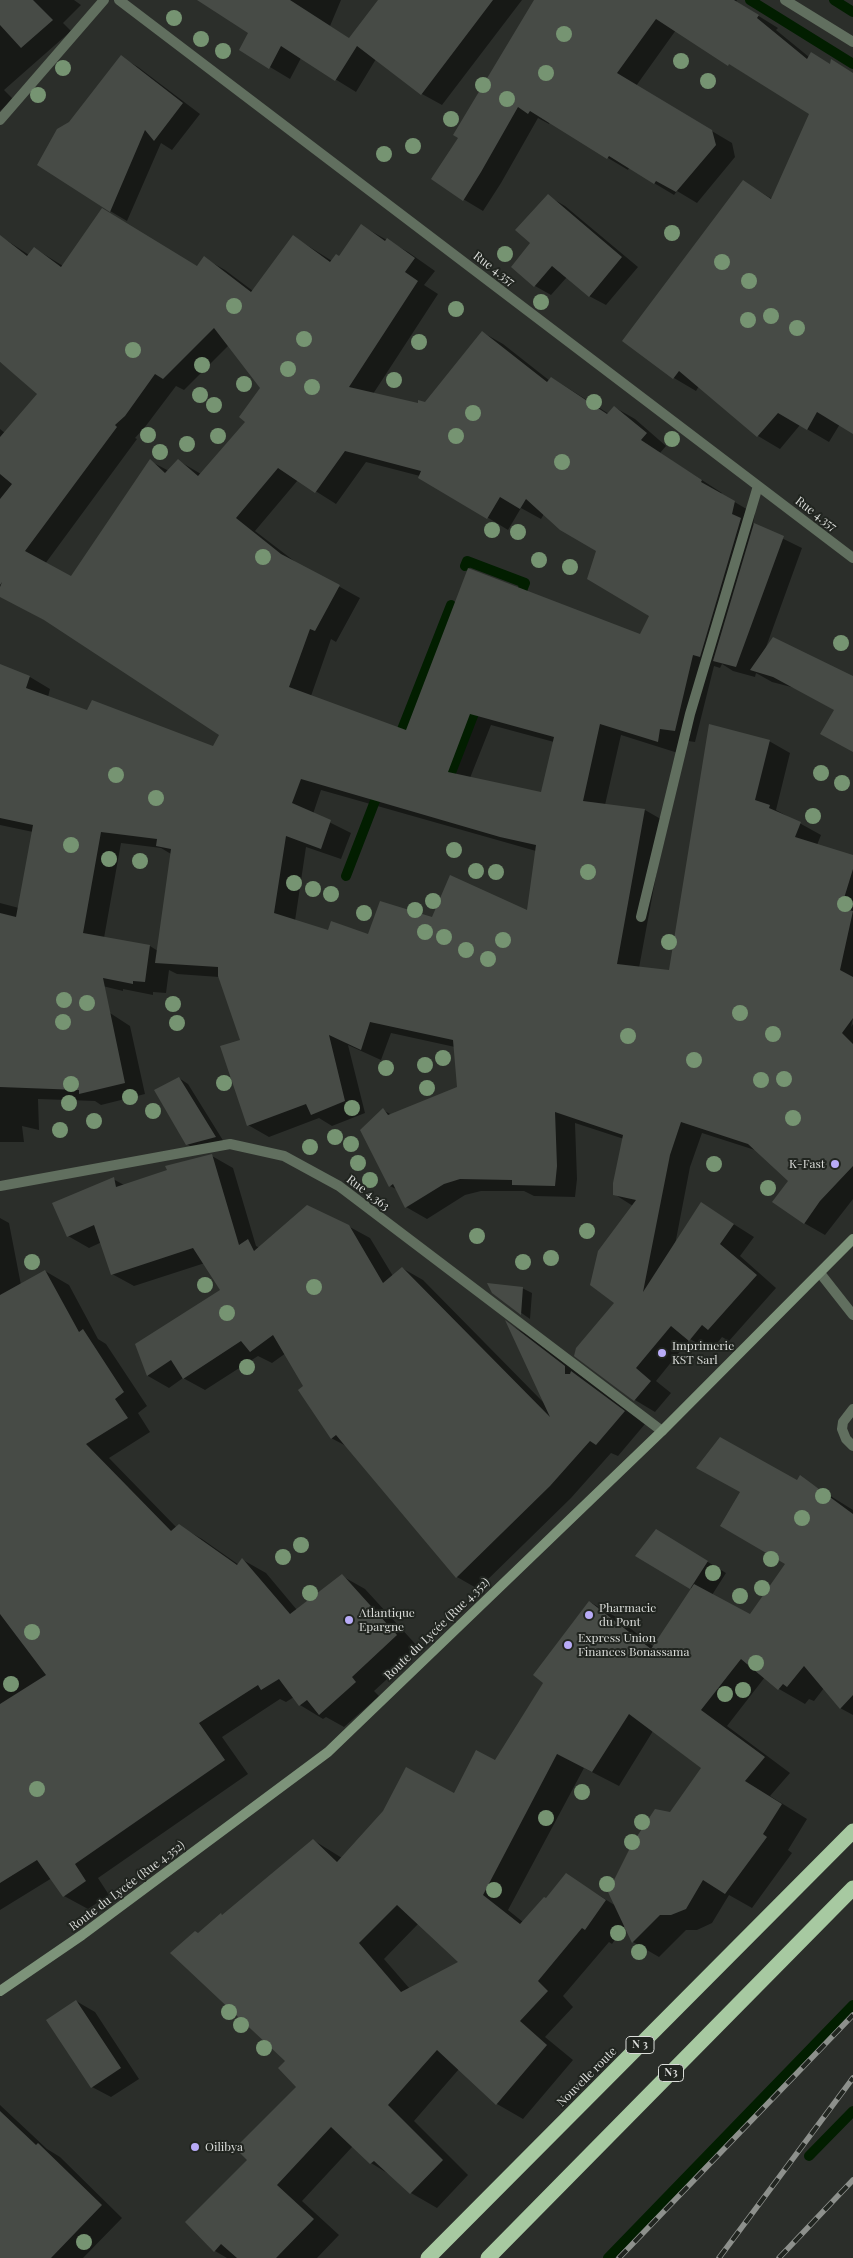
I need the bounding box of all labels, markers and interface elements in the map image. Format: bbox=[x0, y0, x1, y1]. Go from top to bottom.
street label: Rue 4.357 bbox=[470, 249, 518, 289]
street label: Rue 4.357 bbox=[792, 494, 840, 534]
place label: K-Fast bbox=[789, 1157, 825, 1171]
marker: K-Fast bbox=[829, 1158, 841, 1170]
street label: Rue 4.363 bbox=[344, 1172, 392, 1214]
place label: Imprimerie KST Sarl bbox=[672, 1339, 734, 1367]
marker: Imprimerie KST Sarl bbox=[656, 1347, 668, 1359]
street label: Route du Lycée (Rue 4.352) bbox=[381, 1575, 493, 1683]
place label: Pharmacie du Pont bbox=[599, 1601, 656, 1629]
place label: Atlantique Epargne bbox=[359, 1606, 415, 1634]
marker: Pharmacie du Pont bbox=[583, 1609, 595, 1621]
marker: Atlantique Epargne bbox=[343, 1614, 355, 1626]
place label: Express Union Finances Bonassama bbox=[578, 1631, 689, 1659]
marker: Express Union Finances Bonassama bbox=[562, 1639, 574, 1651]
street label: Route du Lycée (Rue 4.352) bbox=[66, 1838, 188, 1934]
road number: N 3 bbox=[626, 2036, 654, 2054]
street label: Nouvelle route bbox=[554, 2044, 620, 2110]
road number: N3 bbox=[658, 2064, 684, 2082]
place label: Oilibya bbox=[205, 2140, 243, 2154]
marker: Oilibya bbox=[189, 2141, 201, 2153]

